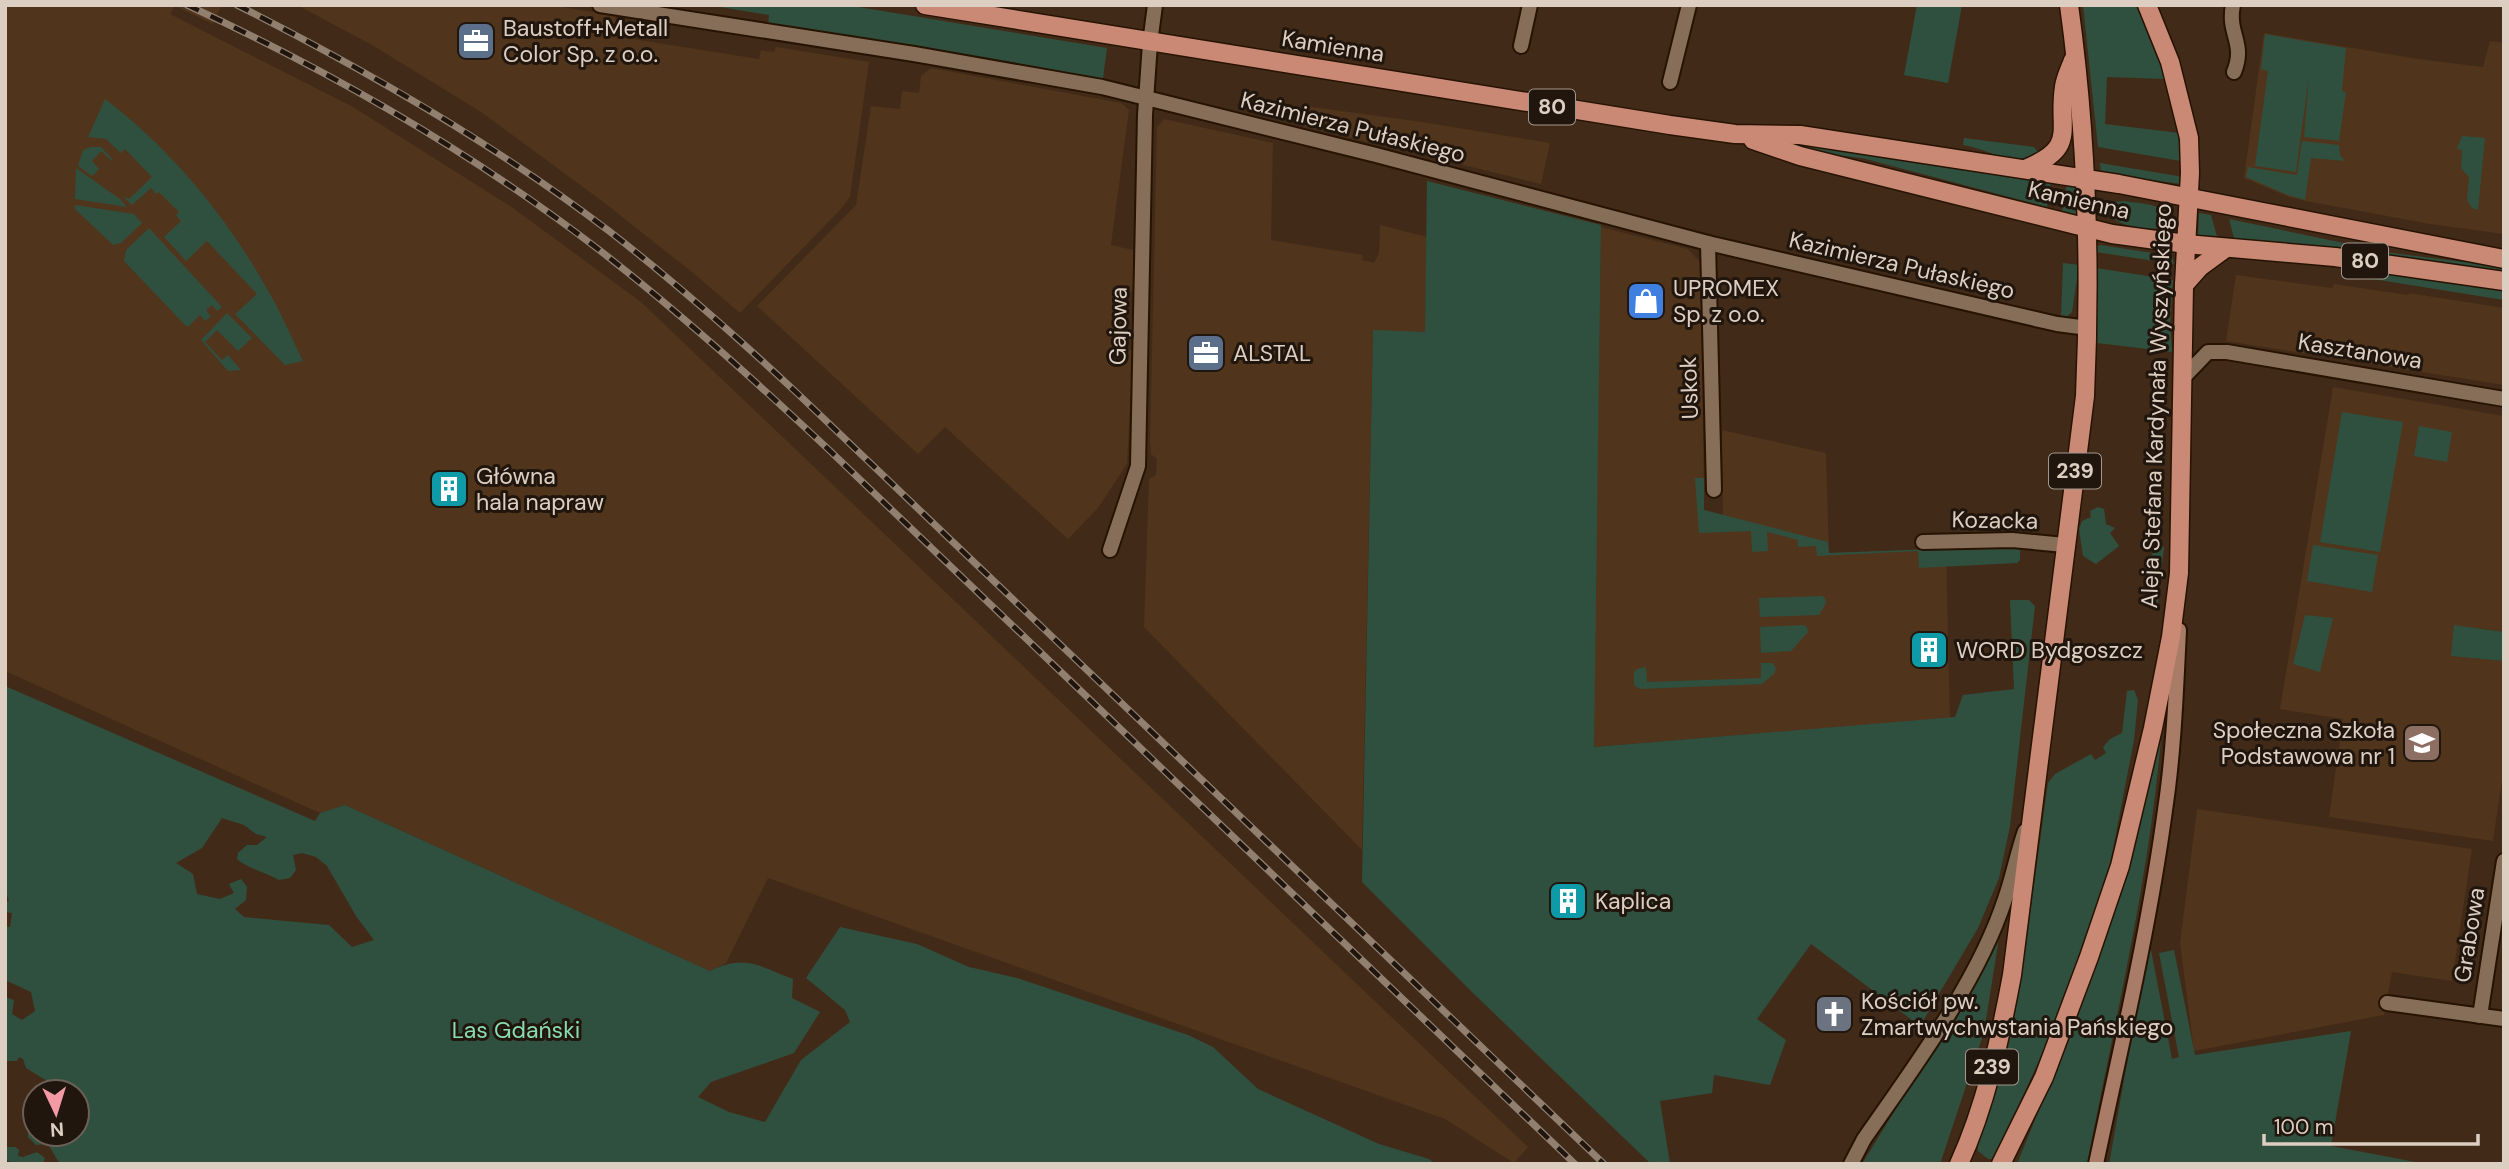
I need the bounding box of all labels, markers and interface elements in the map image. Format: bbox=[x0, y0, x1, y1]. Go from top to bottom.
place label: Baustoff+Metall Color Sp. z o.o. bbox=[503, 13, 668, 69]
office icon: Baustoff+Metall Color Sp. z o.o. bbox=[455, 20, 497, 62]
street label: Kamienna bbox=[1280, 23, 1386, 69]
street label: Kazimierza Pułaskiego bbox=[1237, 85, 1469, 169]
road number: 80 bbox=[1529, 90, 1575, 124]
street label: Kamienna bbox=[2025, 174, 2133, 226]
street label: Aleja Stefana Kardynała Wyszyńskiego bbox=[2134, 203, 2178, 609]
street label: Kazimierza Pułaskiego bbox=[1786, 224, 2018, 306]
road number: 80 bbox=[2342, 244, 2388, 278]
place label: UPROMEX Sp. z o.o. bbox=[1673, 273, 1779, 329]
shop icon: UPROMEX Sp. z o.o. bbox=[1625, 280, 1667, 322]
street label: Gajowa bbox=[1102, 287, 1134, 365]
street label: Kasztanowa bbox=[2296, 326, 2424, 376]
office icon: ALSTAL bbox=[1185, 332, 1227, 374]
place label: ALSTAL bbox=[1233, 338, 1311, 368]
street label: Uskok bbox=[1673, 356, 1705, 420]
road number: 239 bbox=[2049, 454, 2101, 489]
place label: Główna hala napraw bbox=[476, 461, 604, 517]
building icon: Główna hala napraw bbox=[428, 468, 470, 510]
street label: Kozacka bbox=[1951, 504, 2039, 536]
building icon: WORD Bydgoszcz bbox=[1908, 629, 1950, 671]
place label: WORD Bydgoszcz bbox=[1956, 635, 2143, 665]
place label: Społeczna Szkoła Podstawowa nr 1 bbox=[2213, 715, 2395, 771]
school or university icon: Społeczna Szkoła Podstawowa nr 1 bbox=[2401, 722, 2443, 764]
building icon: Kaplica bbox=[1547, 880, 1589, 922]
street label: Grabowa bbox=[2447, 885, 2491, 985]
place label: Kaplica bbox=[1595, 886, 1671, 916]
place label: Kościół pw. Zmartwychwstania Pańskiego bbox=[1861, 986, 2173, 1042]
church icon: Kościół pw. Zmartwychwstania Pańskiego bbox=[1813, 993, 1855, 1035]
park label: Las Gdański bbox=[452, 1015, 580, 1045]
road number: 239 bbox=[1966, 1050, 2018, 1084]
north arrow bbox=[21, 1078, 91, 1148]
scale bar bbox=[2264, 1102, 2478, 1146]
text: 100 m bbox=[2274, 1113, 2334, 1141]
text: N bbox=[49, 1117, 65, 1142]

